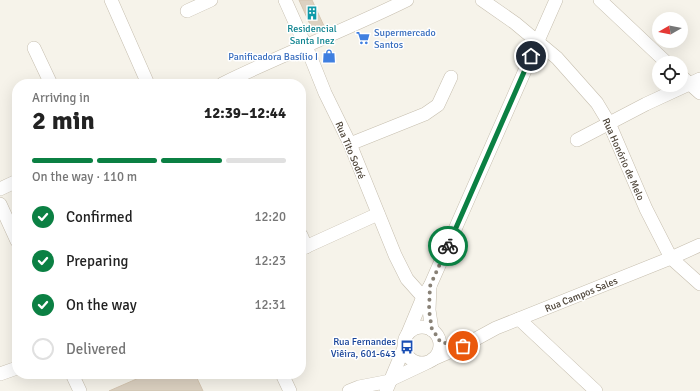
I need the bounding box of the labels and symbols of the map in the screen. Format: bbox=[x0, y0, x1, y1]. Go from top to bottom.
building icon: Residencial Santa Inez bbox=[304, 5, 320, 21]
north arrow bbox=[652, 12, 688, 48]
place label: Residencial Santa Inez bbox=[287, 23, 337, 47]
place label: Supermercado Santos bbox=[374, 27, 436, 51]
supermarket icon: Supermercado Santos bbox=[355, 30, 371, 46]
pin bbox=[514, 39, 548, 73]
shop icon: Panificadora Basílio I bbox=[321, 48, 337, 64]
place label: Panificadora Basílio I bbox=[228, 51, 318, 63]
street label: Rua Honório de Melo bbox=[600, 116, 647, 202]
street label: Rua Tito Sodré bbox=[333, 120, 368, 181]
courier bbox=[428, 226, 468, 266]
street label: Rua Campos Sales bbox=[543, 275, 620, 315]
pin bbox=[446, 329, 480, 363]
place label: Rua Fernandes Viêira, 601-643 bbox=[331, 336, 397, 360]
bus stop icon: Rua Fernandes Viêira, 601-643 bbox=[399, 339, 415, 355]

